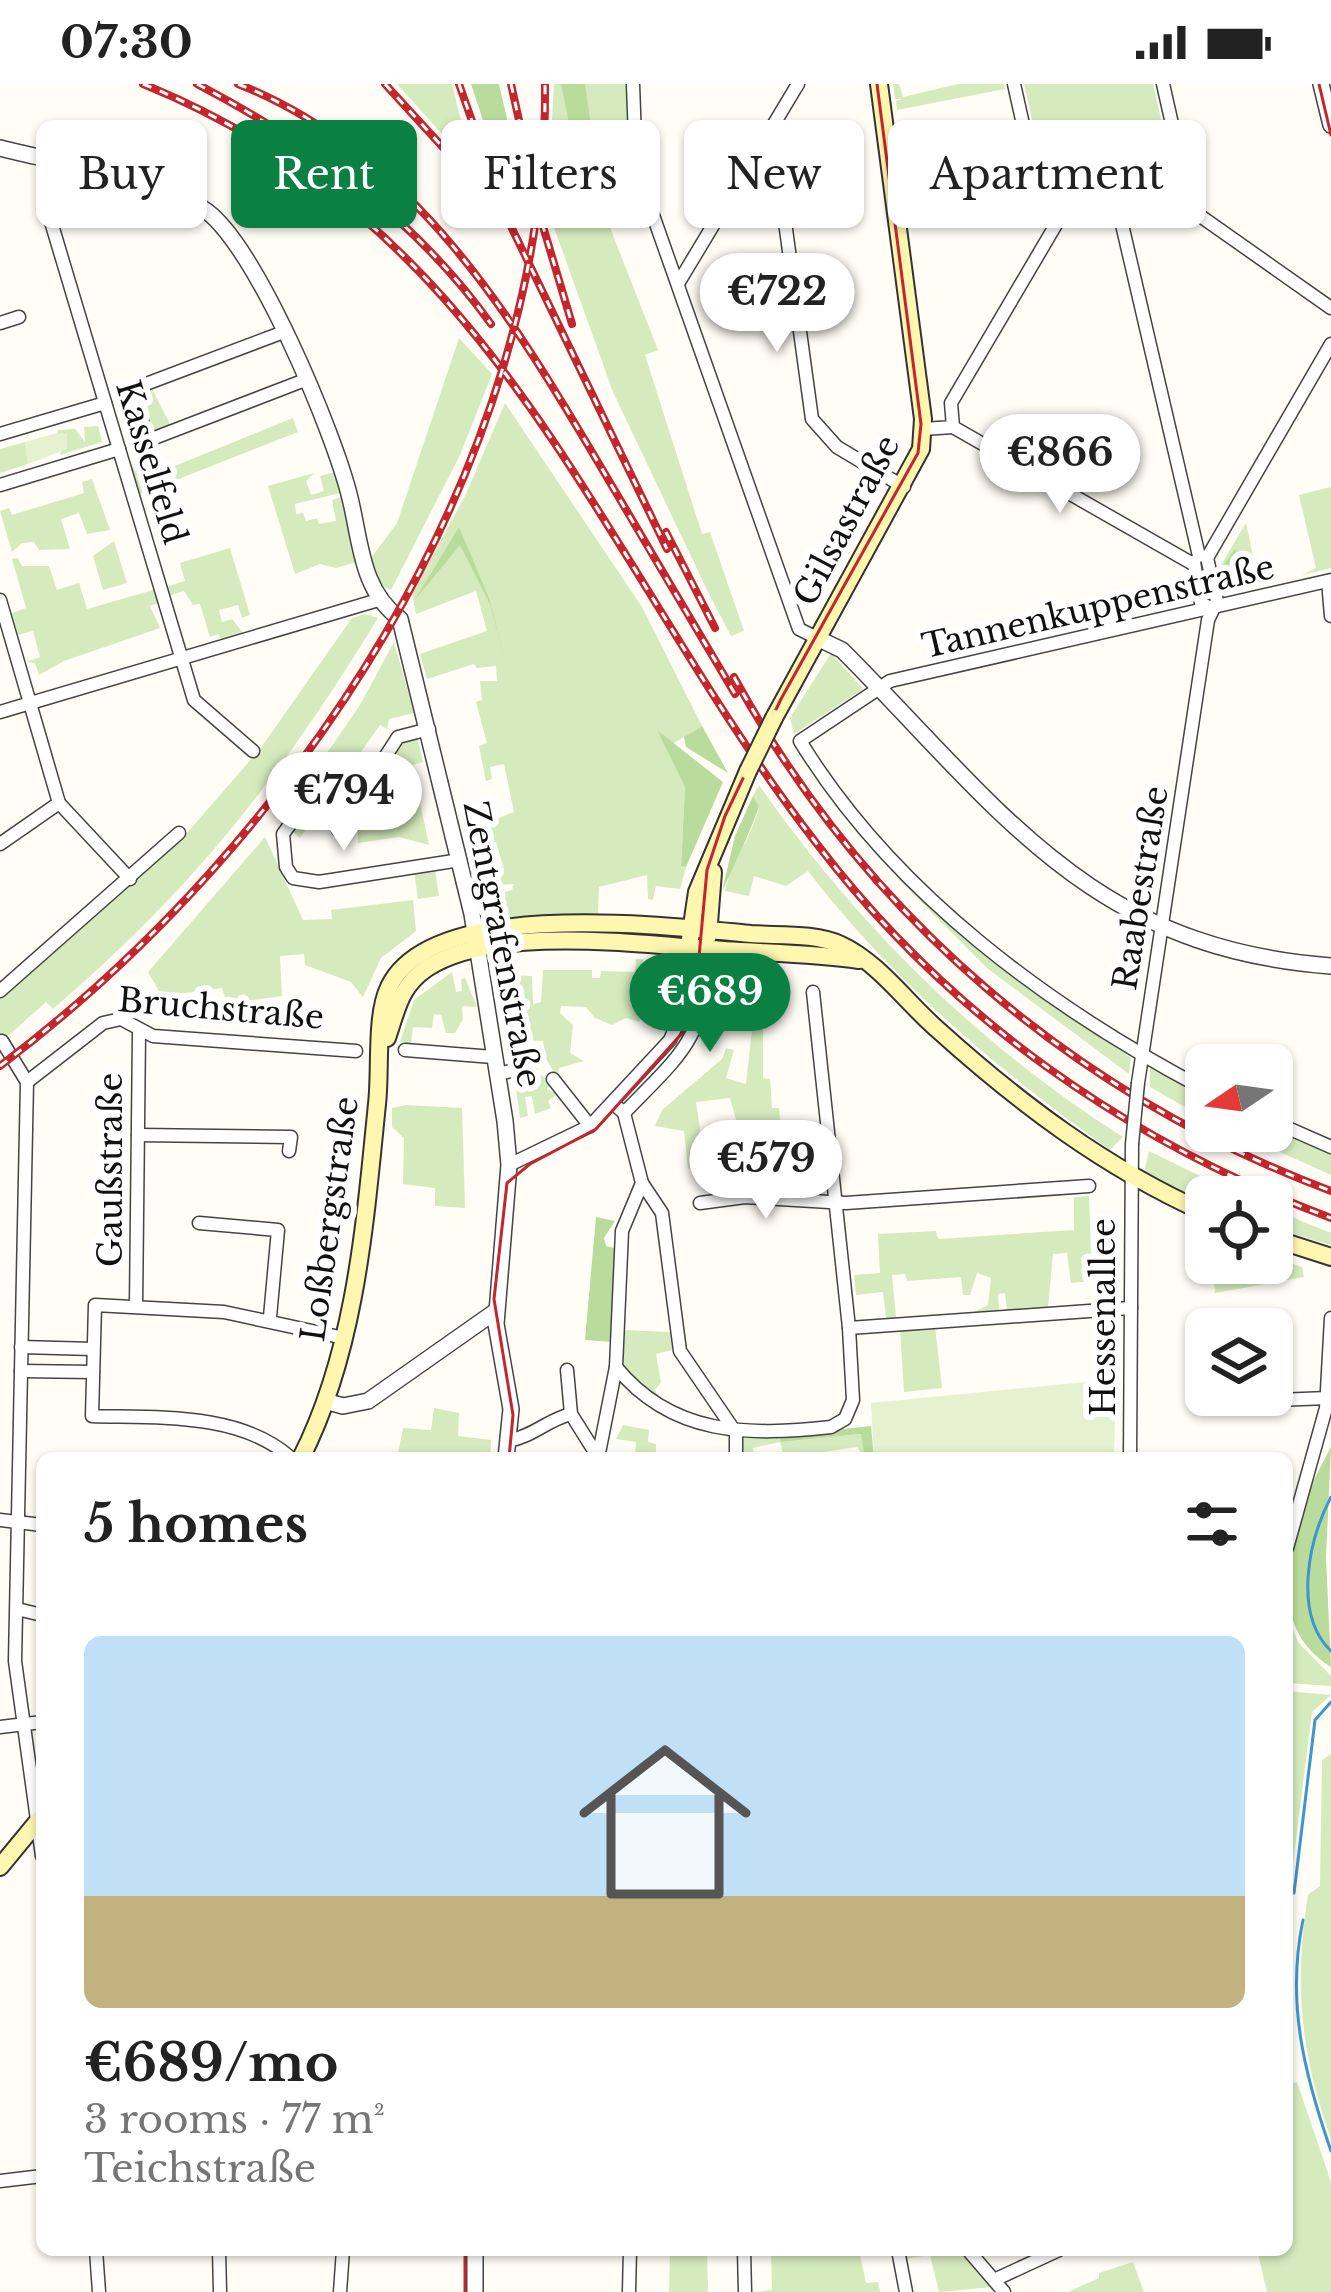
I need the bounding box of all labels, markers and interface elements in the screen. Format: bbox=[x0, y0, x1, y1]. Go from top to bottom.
text: 07:30 bbox=[60, 14, 193, 70]
chip: Buy bbox=[36, 120, 207, 228]
chip: Rent bbox=[231, 120, 417, 228]
chip: Filters bbox=[441, 120, 660, 228]
chip: New bbox=[684, 120, 864, 228]
chip: Apartment bbox=[888, 120, 1206, 228]
pin: €722 bbox=[706, 253, 848, 355]
text: €722 bbox=[727, 267, 827, 316]
street label: Kasselfeld bbox=[107, 375, 196, 549]
pin: €866 bbox=[989, 414, 1131, 516]
street label: Gilsastraße bbox=[784, 428, 908, 612]
text: €866 bbox=[1006, 428, 1114, 477]
street label: Tannenkuppenstraße bbox=[918, 546, 1278, 667]
pin: €794 bbox=[273, 752, 415, 854]
text: €794 bbox=[293, 766, 395, 815]
street label: Raabestraße bbox=[1104, 783, 1177, 993]
street label: Zentgrafenstraße bbox=[455, 797, 550, 1091]
pin: €689 bbox=[639, 953, 781, 1055]
text: €689 bbox=[656, 967, 764, 1016]
street label: Bruchstraße bbox=[116, 979, 326, 1038]
north arrow bbox=[1185, 1044, 1293, 1152]
map controls bbox=[1185, 1044, 1293, 1416]
street label: Gaußstraße bbox=[90, 1073, 131, 1267]
street label: Loßbergstraße bbox=[292, 1094, 367, 1344]
pin: €579 bbox=[695, 1120, 837, 1222]
text: €579 bbox=[716, 1134, 816, 1183]
button: locate bbox=[1185, 1176, 1293, 1284]
street label: Hessenallee bbox=[1083, 1218, 1124, 1416]
button: layers bbox=[1185, 1308, 1293, 1416]
icon: filters bbox=[1179, 1491, 1245, 1557]
text: 5 homes bbox=[84, 1493, 308, 1556]
icon: home bbox=[557, 1714, 773, 1930]
text: €689/mo bbox=[84, 2032, 338, 2095]
text: 3 rooms · 77 m² bbox=[84, 2095, 385, 2144]
text: Teichstraße bbox=[84, 2144, 316, 2193]

